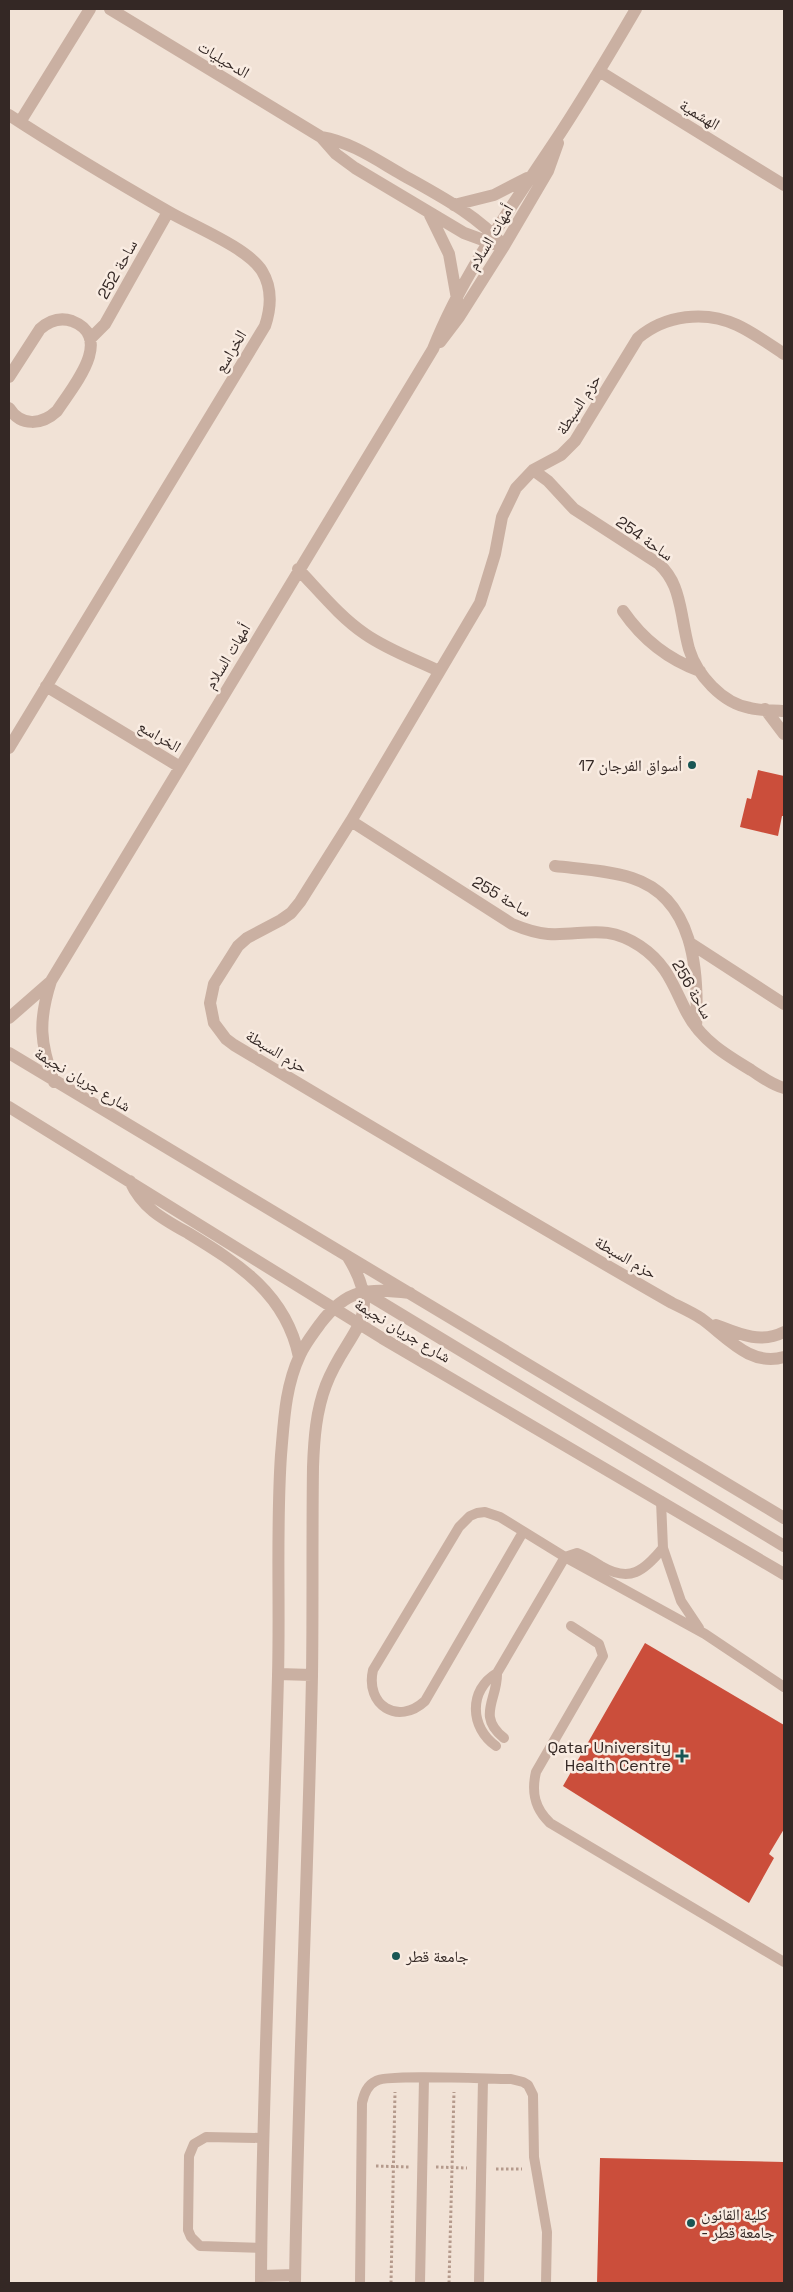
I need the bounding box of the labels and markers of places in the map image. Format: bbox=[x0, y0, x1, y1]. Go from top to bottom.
place label: أسواق الفرجان 17 bbox=[579, 755, 682, 776]
marker: أسواق الفرجان 17 bbox=[686, 759, 698, 771]
place label: Qatar University Health Centre bbox=[547, 1737, 671, 1776]
marker: Qatar University Health Centre bbox=[675, 1749, 689, 1763]
place label: جامعة قطر bbox=[405, 1946, 469, 1967]
marker: جامعة قطر bbox=[390, 1950, 402, 1962]
place label: كلية القانون - جامعة قطر bbox=[701, 2204, 775, 2243]
marker: كلية القانون - جامعة قطر bbox=[685, 2217, 697, 2229]

